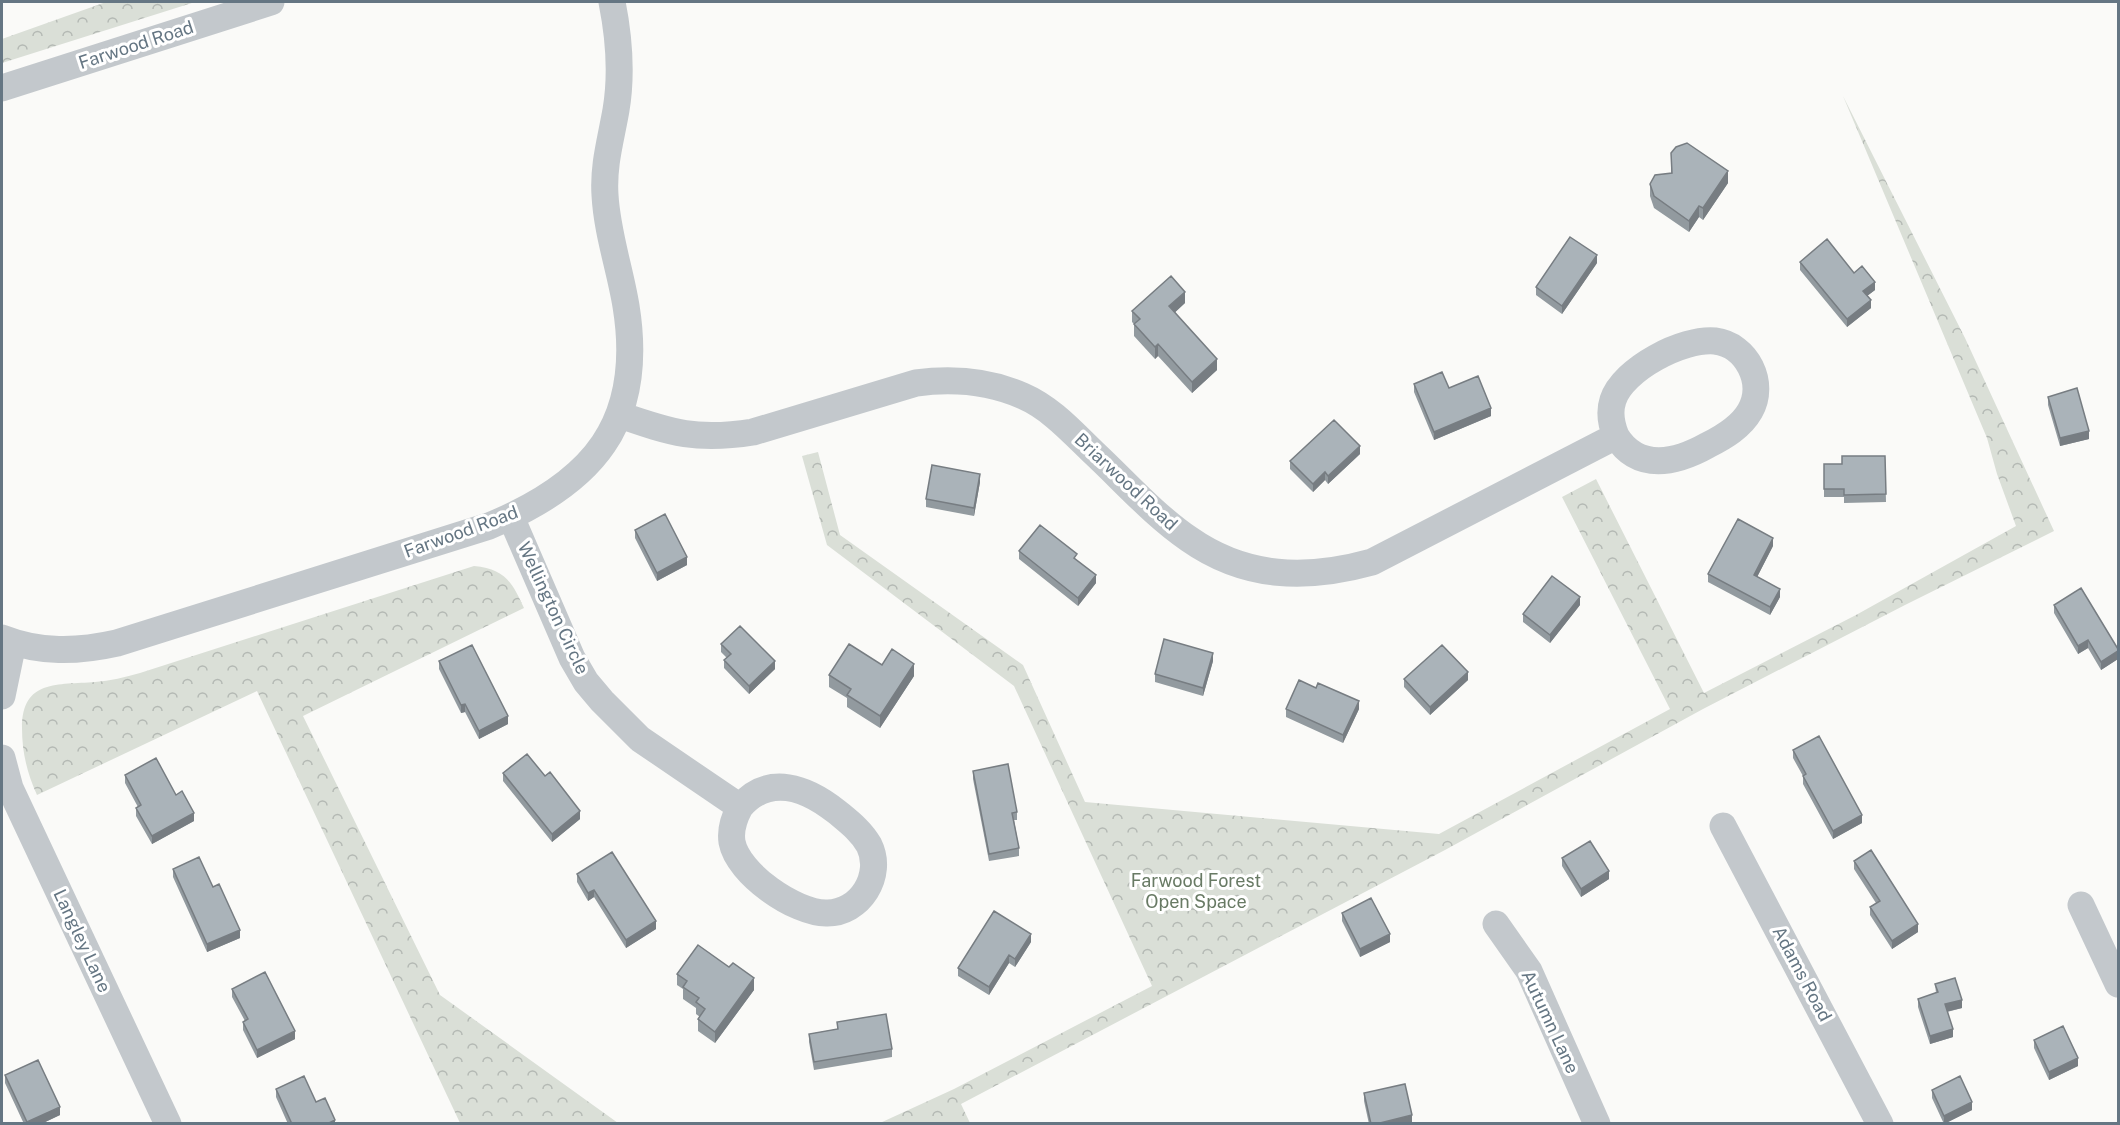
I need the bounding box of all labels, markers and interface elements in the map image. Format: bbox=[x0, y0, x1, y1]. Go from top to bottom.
street label: Farwood Road bbox=[76, 16, 196, 73]
street label: Briarwood Road bbox=[1071, 429, 1182, 535]
street label: Farwood Road bbox=[401, 501, 521, 562]
street label: Wellington Circle bbox=[514, 538, 593, 677]
park label: Farwood Forest Open Space bbox=[1131, 870, 1261, 912]
street label: Langley Lane bbox=[49, 886, 115, 996]
street label: Adams Road bbox=[1769, 923, 1836, 1025]
street label: Autumn Lane bbox=[1517, 967, 1584, 1077]

